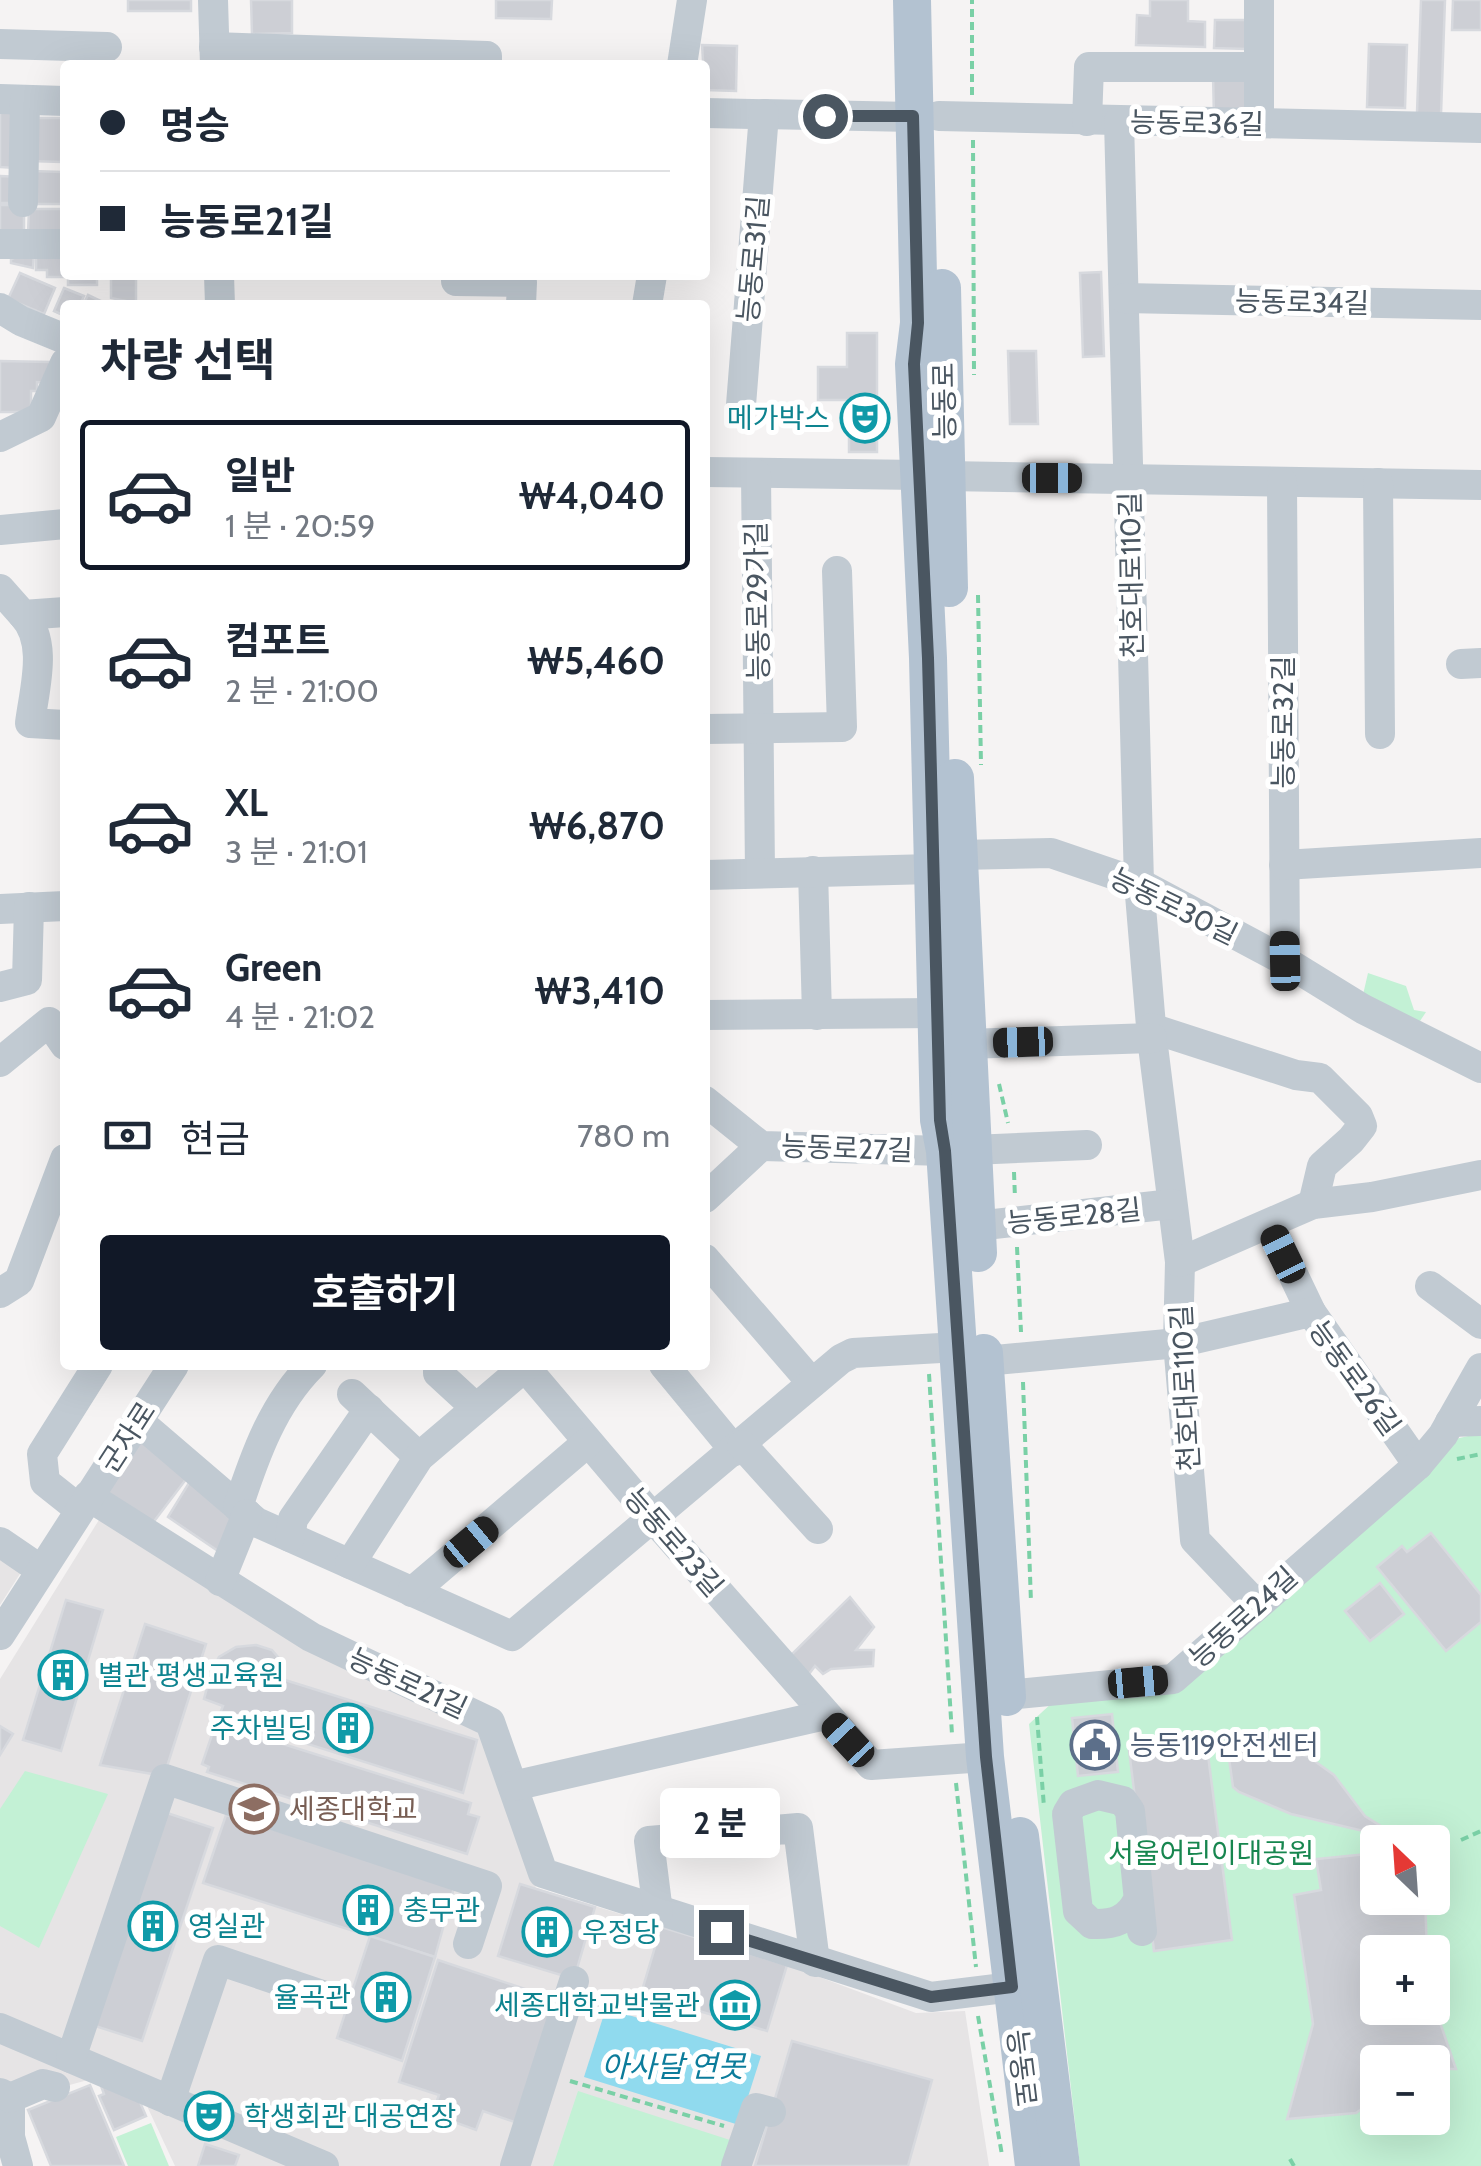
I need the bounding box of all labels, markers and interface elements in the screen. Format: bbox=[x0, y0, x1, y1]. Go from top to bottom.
route start bbox=[803, 94, 848, 139]
text: 명승 bbox=[160, 102, 230, 149]
street label: 능동로36길 bbox=[1130, 105, 1264, 141]
street label: 능동로31길 bbox=[731, 194, 775, 324]
text: 능동로21길 bbox=[160, 198, 334, 245]
street label: 능동로34길 bbox=[1235, 284, 1369, 320]
text: 차량 선택 bbox=[100, 333, 276, 387]
street label: 능동로 bbox=[926, 362, 962, 440]
theatre icon: 메가박스 bbox=[839, 392, 891, 444]
place label: 메가박스 bbox=[727, 401, 830, 435]
icon: car bbox=[105, 450, 195, 540]
text: 일반 bbox=[225, 452, 295, 499]
car bbox=[1022, 463, 1082, 493]
text: ₩4,040 bbox=[519, 472, 665, 519]
street label: 천호대로110길 bbox=[1113, 491, 1149, 659]
text: 1 분 · 20:59 bbox=[225, 506, 375, 545]
street label: 능동로29가길 bbox=[739, 521, 775, 681]
icon: car bbox=[105, 615, 195, 705]
text: 컴포트 bbox=[225, 617, 330, 664]
text: ₩5,460 bbox=[527, 637, 665, 684]
street label: 능동로32길 bbox=[1266, 656, 1300, 788]
text: 2 분 · 21:00 bbox=[225, 671, 379, 710]
text: XL bbox=[225, 779, 268, 826]
icon: car bbox=[105, 780, 195, 870]
text: ₩6,870 bbox=[529, 802, 665, 849]
text: 3 분 · 21:01 bbox=[225, 832, 368, 871]
street label: 능동로30길 bbox=[1105, 861, 1243, 951]
car bbox=[1269, 931, 1301, 991]
text: Green bbox=[225, 944, 322, 991]
icon: car bbox=[105, 945, 195, 1035]
text: ₩3,410 bbox=[535, 967, 665, 1014]
text: 4 분 · 21:02 bbox=[225, 997, 375, 1036]
car bbox=[992, 1026, 1054, 1058]
icon: cash bbox=[100, 1108, 155, 1163]
text: 현금 bbox=[180, 1115, 250, 1162]
text: 780 m bbox=[577, 1116, 670, 1155]
street label: 능동로27길 bbox=[781, 1129, 913, 1167]
street label: 능동로28길 bbox=[1005, 1192, 1143, 1240]
car bbox=[1256, 1220, 1310, 1288]
button: 호출하기 bbox=[100, 1235, 670, 1350]
street label: 천호대로110길 bbox=[1164, 1304, 1206, 1472]
street label: 능동로26길 bbox=[1302, 1314, 1408, 1442]
street label: 군자로 bbox=[92, 1395, 162, 1479]
street label: 능동로23길 bbox=[618, 1481, 730, 1603]
car bbox=[438, 1511, 504, 1573]
street label: 능동로24길 bbox=[1182, 1560, 1304, 1674]
street label: 능동로21길 bbox=[343, 1641, 473, 1725]
building icon: 별관 평생교육원 bbox=[37, 1649, 89, 1701]
place label: 별관 평생교육원 bbox=[98, 1658, 285, 1692]
car bbox=[1107, 1664, 1169, 1700]
building icon: 주차빌딩 bbox=[322, 1702, 374, 1754]
car bbox=[817, 1708, 879, 1772]
place label: 주차빌딩 bbox=[210, 1711, 313, 1745]
public building icon: 능동119안전센터 bbox=[1069, 1719, 1121, 1771]
place label: 능동119안전센터 bbox=[1130, 1728, 1319, 1762]
school or university icon: 세종대학교 bbox=[228, 1783, 280, 1835]
callout: 2 분 bbox=[661, 1787, 781, 1857]
place label: 세종대학교 bbox=[289, 1792, 418, 1826]
text: 2 분 bbox=[693, 1803, 747, 1842]
north arrow bbox=[1360, 1825, 1450, 1915]
map controls bbox=[1360, 1825, 1450, 2135]
park label: 서울어린이대공원 bbox=[1108, 1836, 1314, 1870]
building icon: 충무관 bbox=[342, 1884, 394, 1936]
place label: 충무관 bbox=[403, 1893, 480, 1927]
building icon: 영실관 bbox=[127, 1900, 179, 1952]
building icon: 우정당 bbox=[521, 1906, 573, 1958]
place label: 영실관 bbox=[188, 1909, 265, 1943]
route end bbox=[699, 1910, 744, 1955]
place label: 우정당 bbox=[582, 1915, 659, 1949]
button: + bbox=[1360, 1935, 1450, 2025]
building icon: 율곡관 bbox=[360, 1971, 412, 2023]
museum icon: 세종대학교박물관 bbox=[709, 1979, 761, 2031]
place label: 율곡관 bbox=[274, 1980, 351, 2014]
place label: 세종대학교박물관 bbox=[494, 1988, 700, 2022]
street label: 능동로 bbox=[1000, 2028, 1044, 2108]
button: − bbox=[1360, 2045, 1450, 2135]
water label: 아사달 연못 bbox=[601, 2048, 746, 2085]
theatre icon: 학생회관 대공연장 bbox=[183, 2090, 235, 2142]
place label: 학생회관 대공연장 bbox=[244, 2099, 456, 2133]

